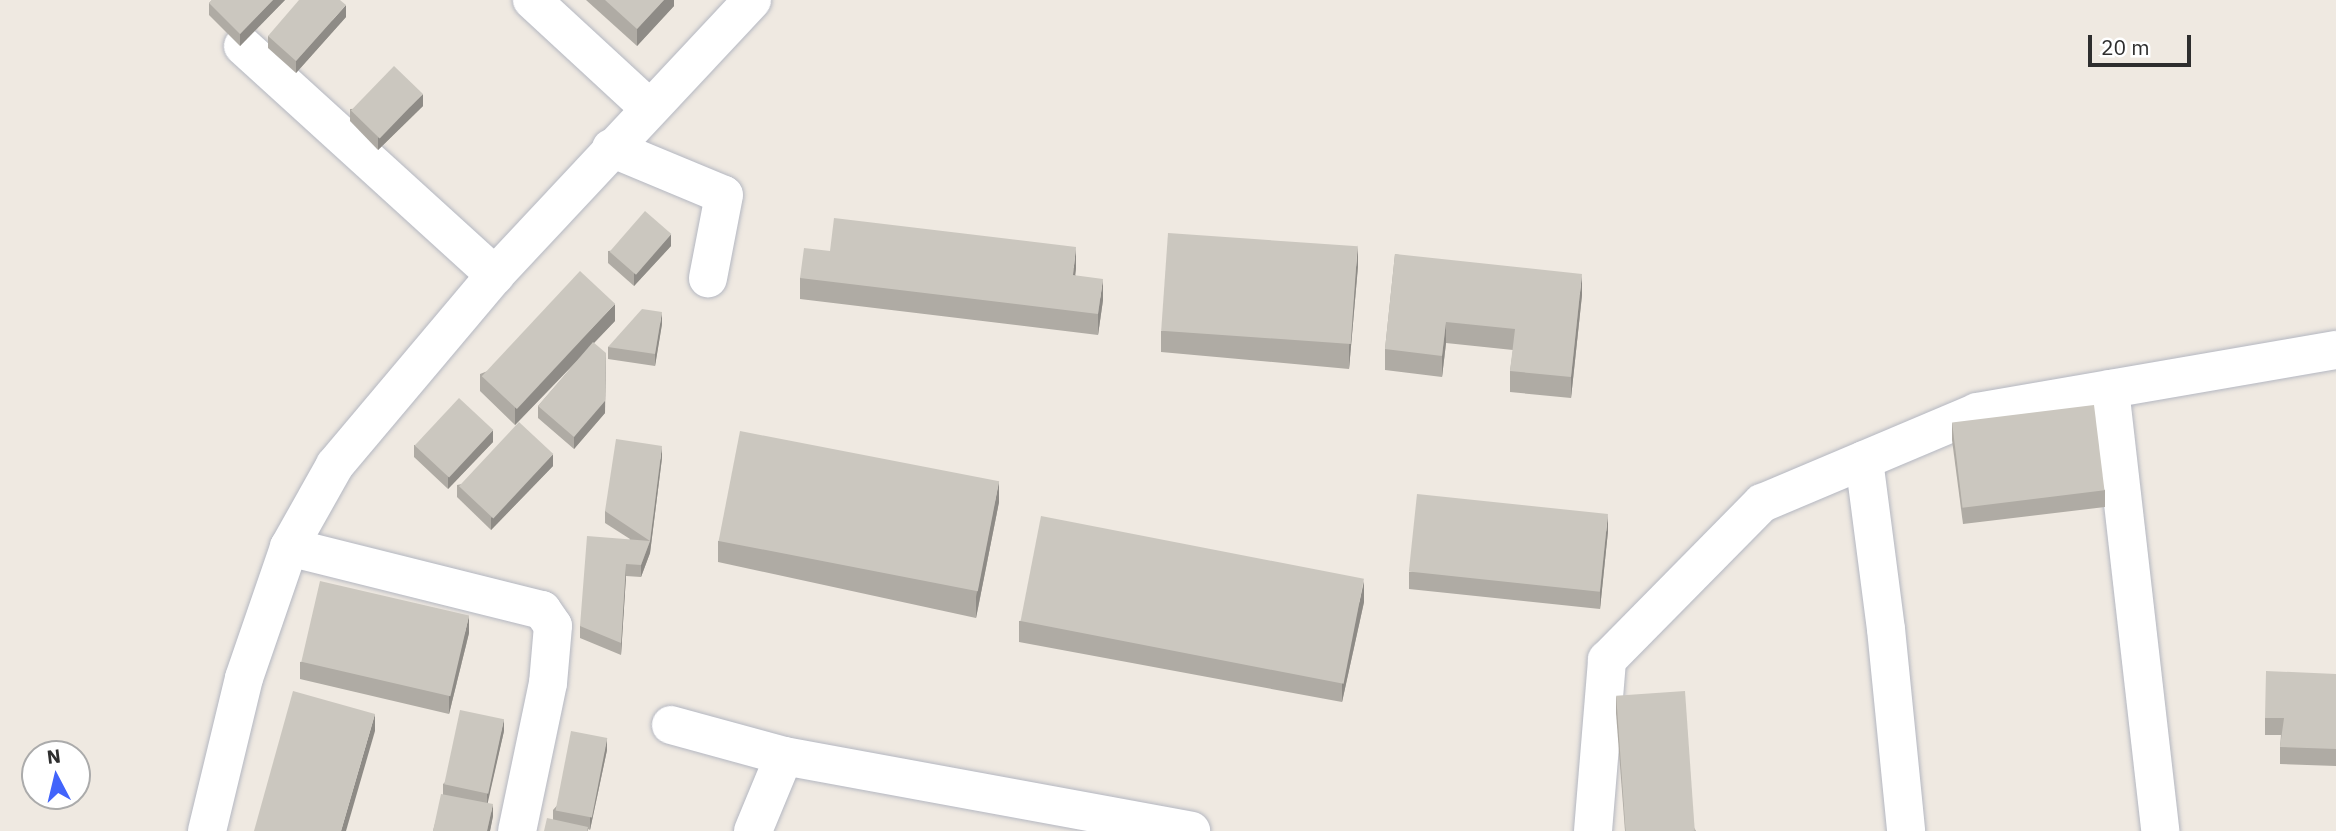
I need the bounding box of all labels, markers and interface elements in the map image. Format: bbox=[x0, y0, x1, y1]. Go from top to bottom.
scale bar bbox=[2091, 21, 2194, 65]
text: 20 m bbox=[2101, 33, 2150, 61]
north arrow bbox=[21, 740, 91, 810]
text: N bbox=[45, 743, 62, 769]

